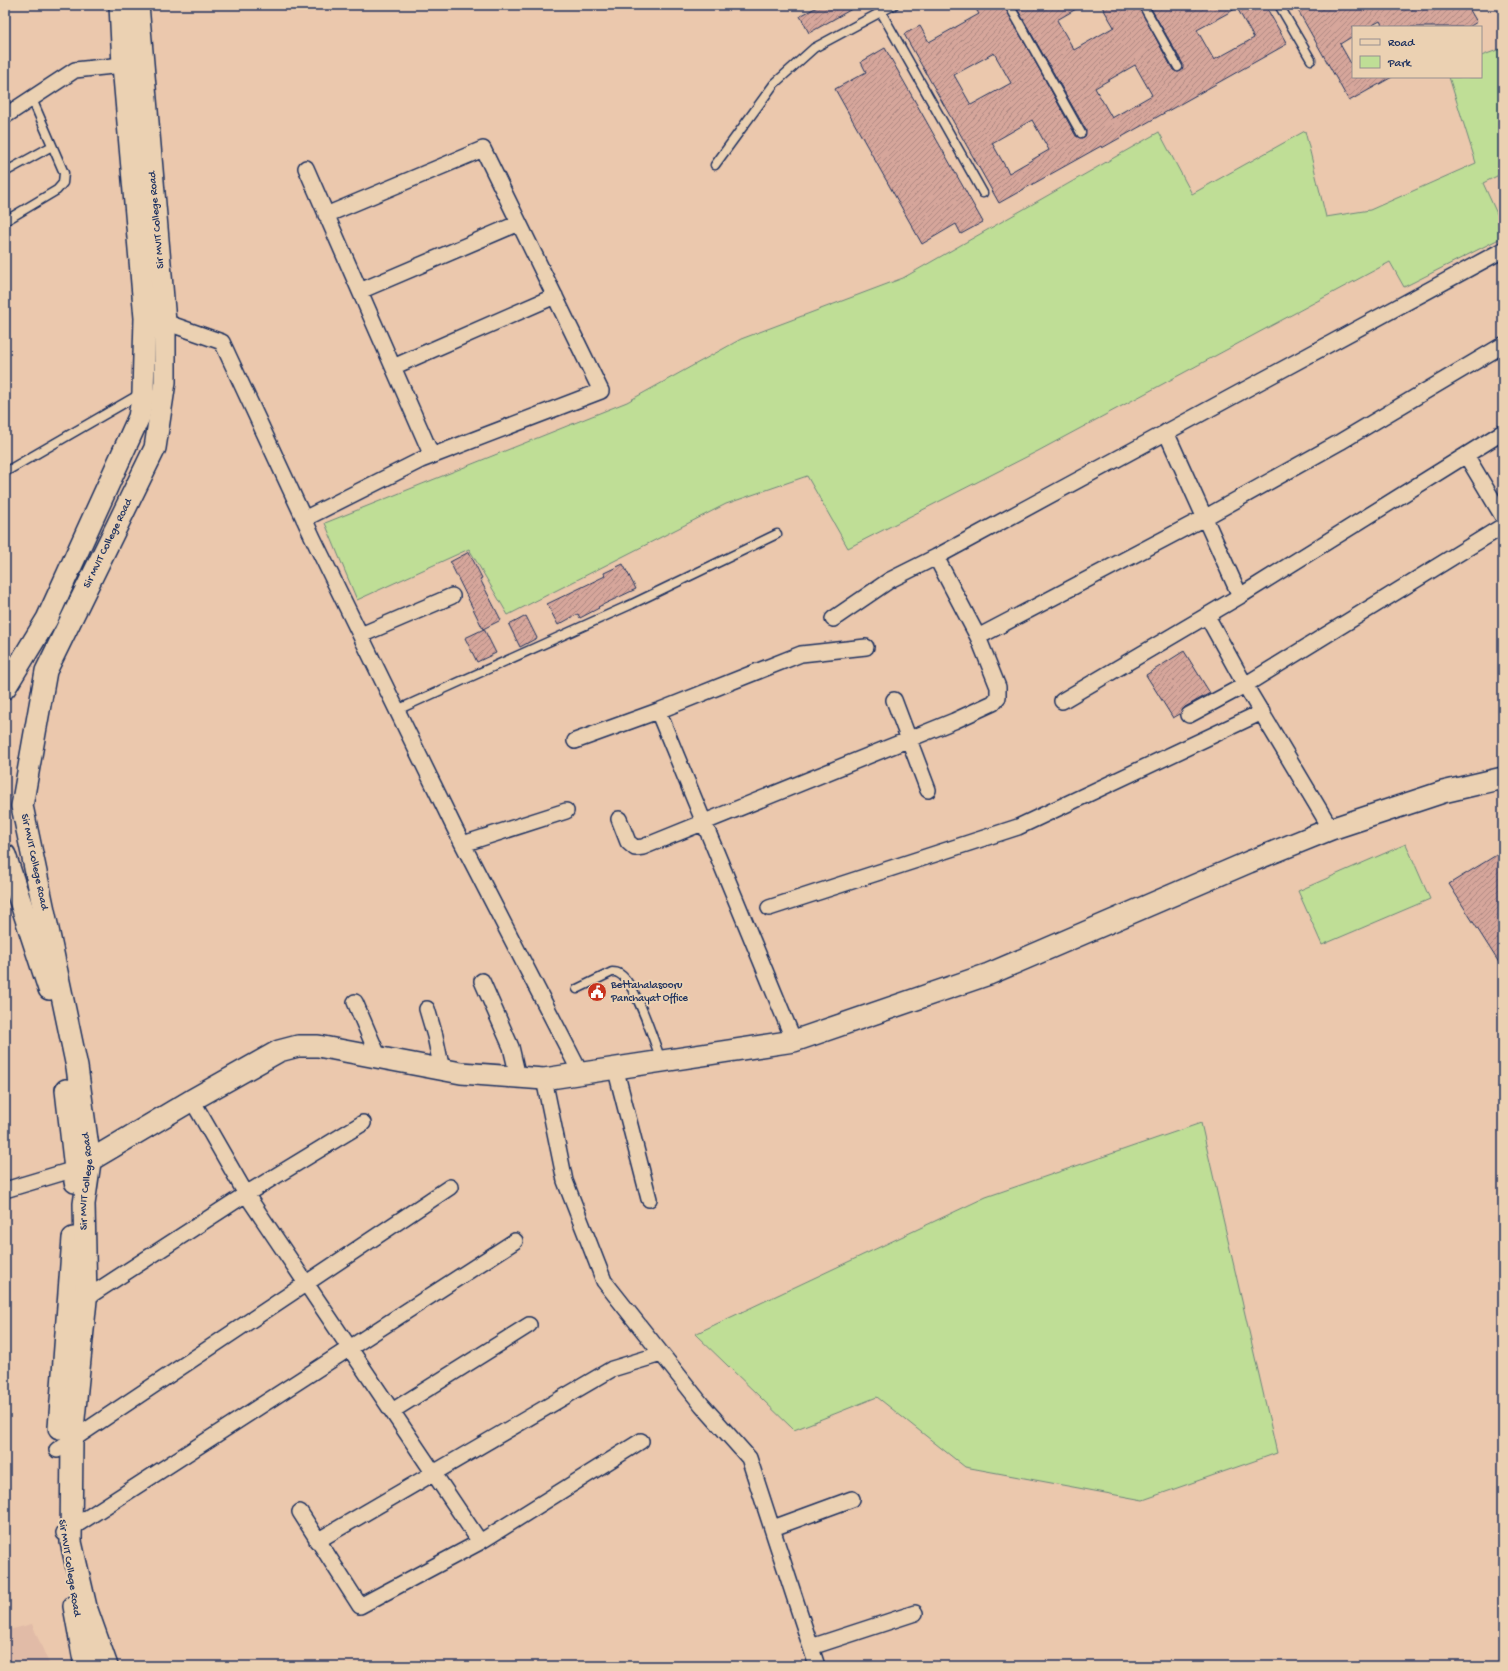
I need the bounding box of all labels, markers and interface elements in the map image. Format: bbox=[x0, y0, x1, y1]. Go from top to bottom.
legend bbox=[1352, 26, 1482, 78]
text: Road bbox=[1388, 37, 1415, 51]
text: Park bbox=[1387, 57, 1413, 71]
street label: Sir MVIT College Road bbox=[147, 169, 167, 269]
street label: Sir MVIT College Road bbox=[81, 496, 136, 590]
street label: Sir MVIT College Road bbox=[18, 813, 50, 913]
place label: Bettahalasooru Panchayat Office bbox=[610, 980, 688, 1005]
public building icon: Bettahalasooru Panchayat Office bbox=[586, 981, 608, 1003]
street label: Sir MVIT College Road bbox=[78, 1130, 96, 1230]
street label: Sir MVIT College Road bbox=[55, 1519, 83, 1619]

